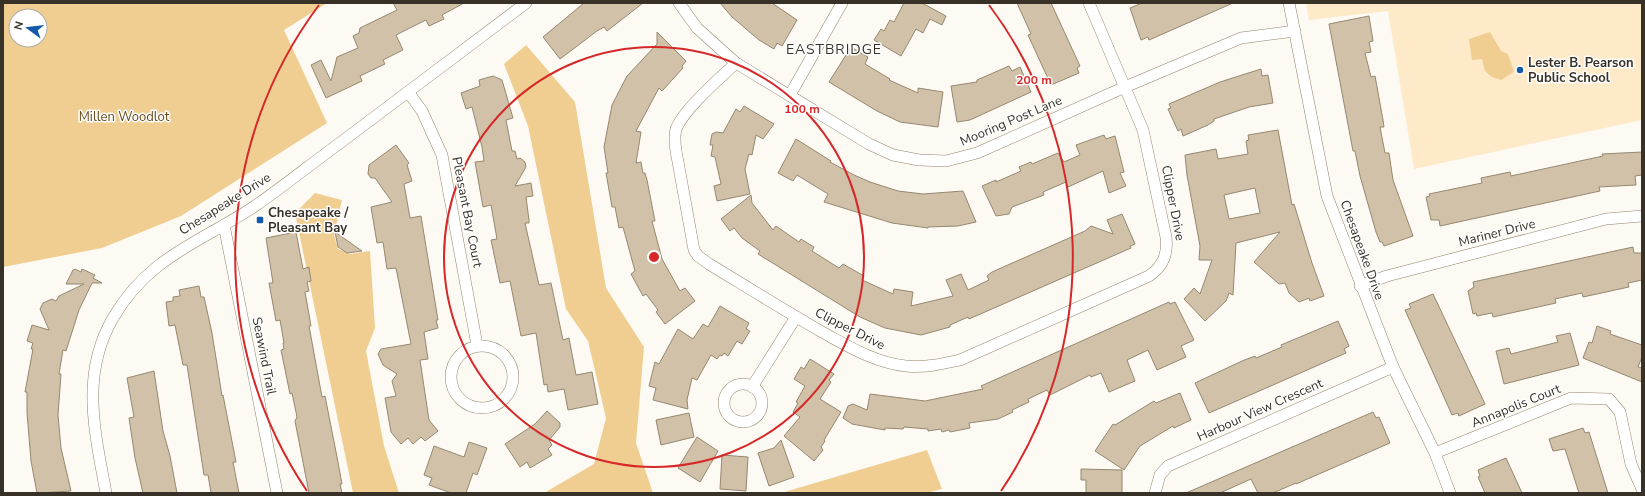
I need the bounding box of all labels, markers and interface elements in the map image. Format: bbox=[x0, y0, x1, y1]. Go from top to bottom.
north arrow bbox=[8, 8, 48, 48]
text: N bbox=[11, 20, 27, 31]
district label: EASTBRIDGE bbox=[786, 40, 882, 59]
place label: Lester B. Pearson Public School bbox=[1528, 54, 1634, 87]
marker: Lester B. Pearson Public School bbox=[1515, 65, 1525, 75]
text: 200 m bbox=[1016, 72, 1052, 88]
street label: Mooring Post Lane bbox=[957, 91, 1065, 151]
text: 100 m bbox=[784, 101, 820, 117]
park label: Millen Woodlot bbox=[79, 108, 170, 126]
street label: Pleasant Bay Court bbox=[447, 155, 487, 269]
street label: Clipper Drive bbox=[1157, 164, 1189, 242]
street label: Chesapeake Drive bbox=[176, 169, 274, 239]
street label: Chesapeake Drive bbox=[1336, 198, 1388, 302]
place label: Chesapeake / Pleasant Bay bbox=[268, 204, 349, 237]
marker: Chesapeake / Pleasant Bay bbox=[255, 215, 265, 225]
street label: Mariner Drive bbox=[1457, 215, 1537, 251]
centre of rings bbox=[647, 250, 661, 264]
street label: Clipper Drive bbox=[812, 304, 888, 354]
street label: Seawind Trail bbox=[248, 315, 280, 397]
street label: Harbour View Crescent bbox=[1194, 374, 1326, 446]
street label: Annapolis Court bbox=[1469, 380, 1564, 432]

